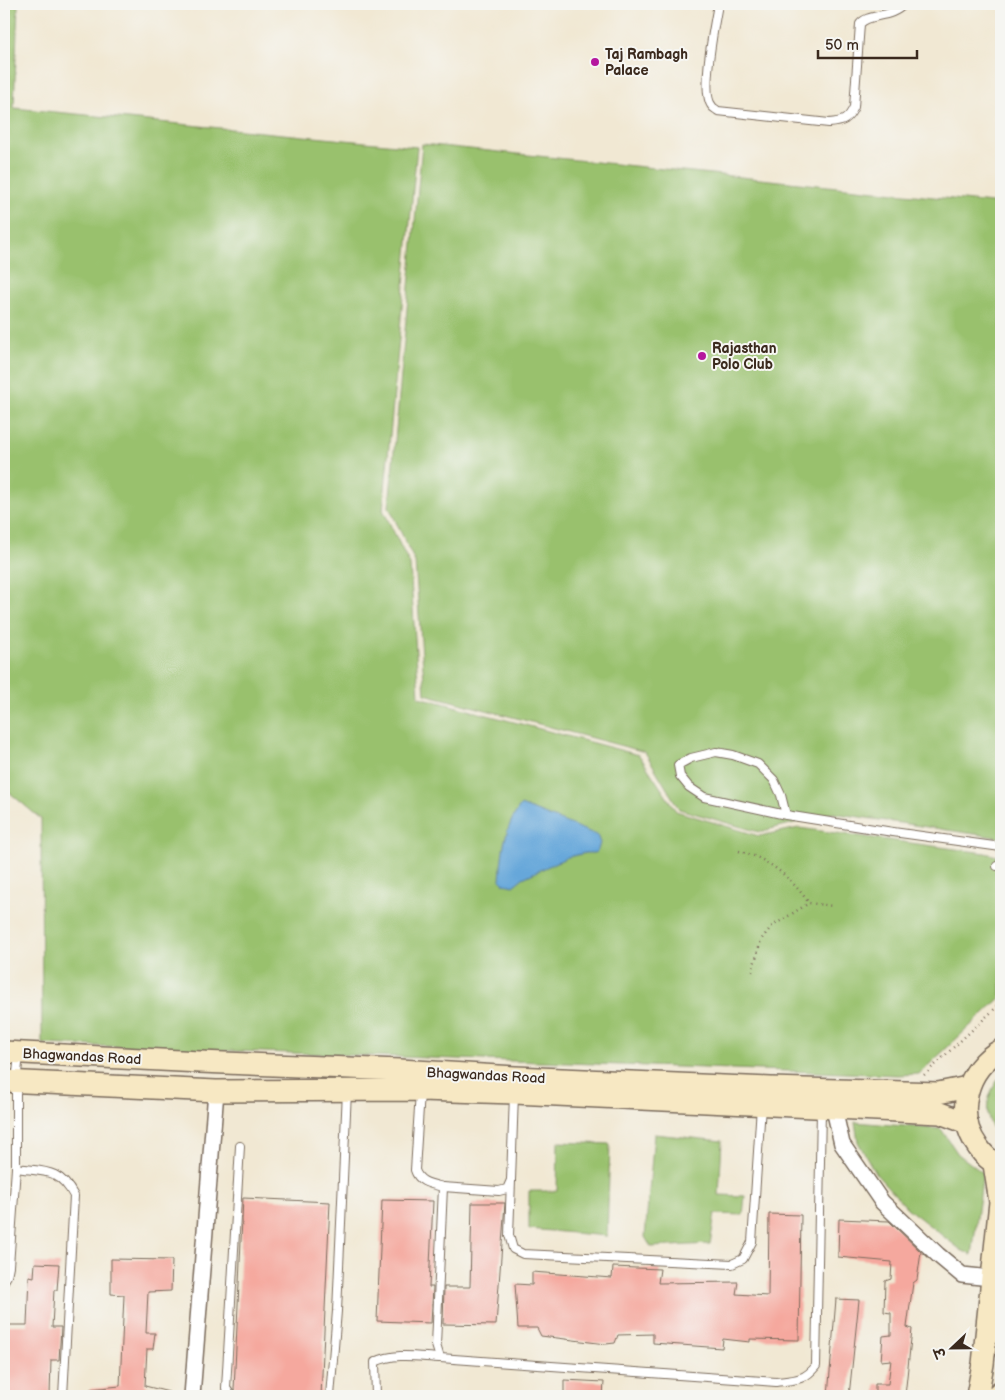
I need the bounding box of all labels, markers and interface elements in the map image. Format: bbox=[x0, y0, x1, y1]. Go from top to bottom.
scale bar bbox=[818, 28, 916, 60]
text: 50 m bbox=[825, 36, 859, 55]
place label: Taj Rambagh Palace bbox=[605, 46, 688, 79]
marker: Taj Rambagh Palace bbox=[589, 56, 601, 68]
place label: Rajasthan Polo Club bbox=[712, 340, 777, 373]
marker: Rajasthan Polo Club bbox=[696, 350, 708, 362]
street label: Bhagwandas Road bbox=[22, 1045, 142, 1068]
street label: Bhagwandas Road bbox=[426, 1064, 546, 1087]
north arrow bbox=[928, 1322, 978, 1372]
text: उ bbox=[930, 1344, 951, 1362]

